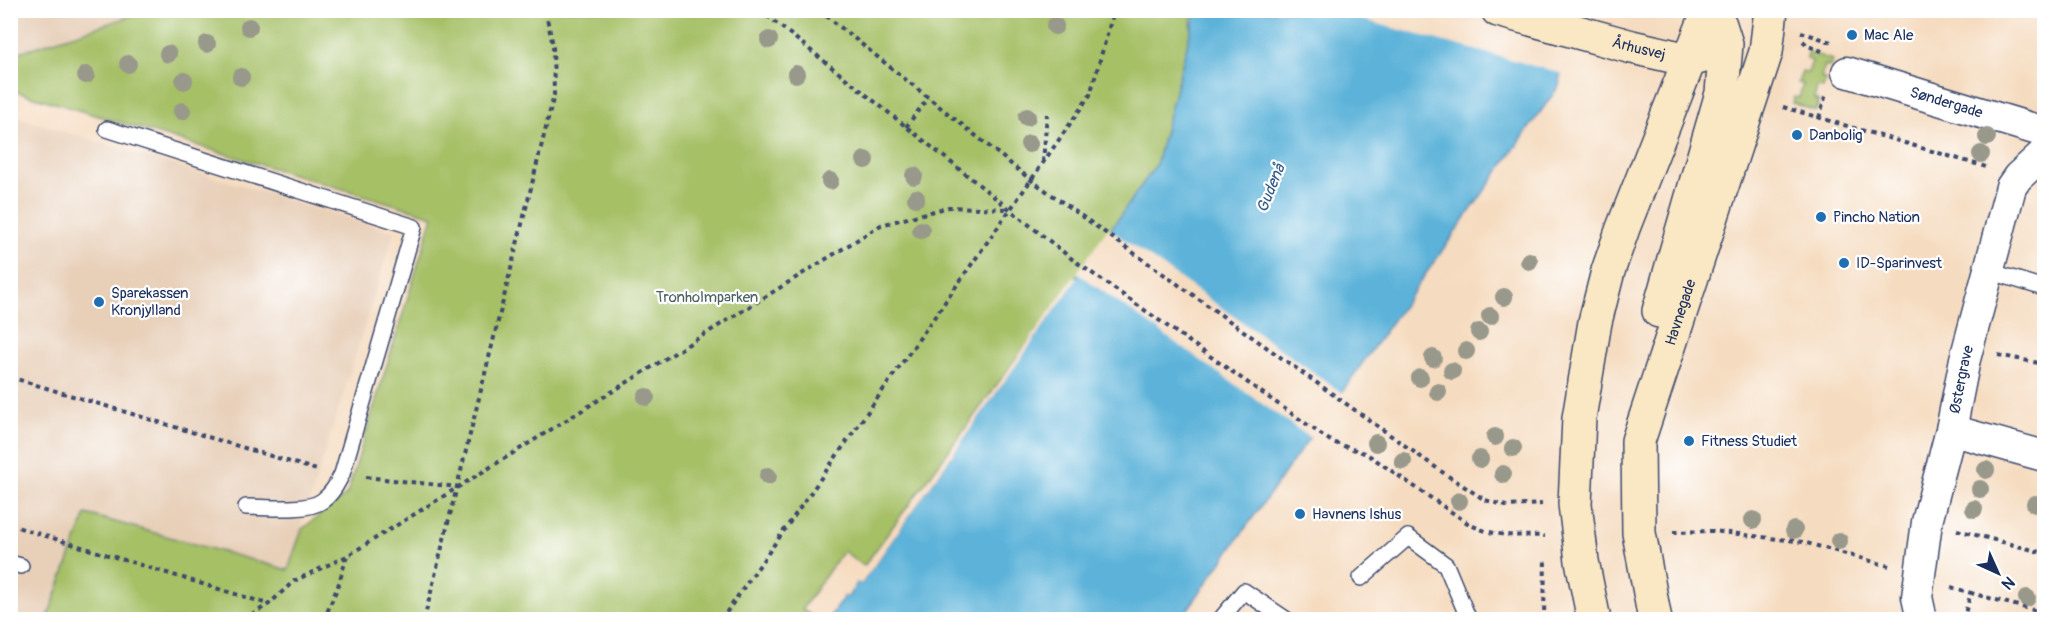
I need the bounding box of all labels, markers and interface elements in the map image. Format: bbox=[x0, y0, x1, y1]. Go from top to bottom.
place label: Mac Ale bbox=[1864, 26, 1914, 45]
marker: Mac Ale bbox=[1845, 28, 1859, 42]
street label: Århusvej bbox=[1610, 31, 1667, 64]
street label: Søndergade bbox=[1908, 82, 1986, 122]
place label: Danbolig bbox=[1809, 126, 1863, 145]
marker: Danbolig bbox=[1790, 128, 1804, 142]
water label: Gudenå bbox=[1252, 160, 1290, 216]
place label: Pincho Nation bbox=[1833, 208, 1920, 227]
marker: Pincho Nation bbox=[1814, 210, 1828, 224]
place label: ID-Sparinvest bbox=[1856, 254, 1943, 273]
marker: ID-Sparinvest bbox=[1837, 256, 1851, 270]
street label: Havnegade bbox=[1661, 276, 1700, 348]
place label: Sparekassen Kronjylland bbox=[111, 284, 188, 320]
park label: Tronholmparken bbox=[656, 288, 758, 307]
marker: Sparekassen Kronjylland bbox=[92, 295, 106, 309]
street label: Østergrave bbox=[1945, 343, 1978, 415]
place label: Fitness Studiet bbox=[1701, 432, 1798, 451]
marker: Fitness Studiet bbox=[1682, 434, 1696, 448]
place label: Havnens Ishus bbox=[1312, 505, 1401, 524]
marker: Havnens Ishus bbox=[1293, 507, 1307, 521]
north arrow bbox=[1968, 543, 2028, 603]
text: N bbox=[1997, 572, 2019, 594]

